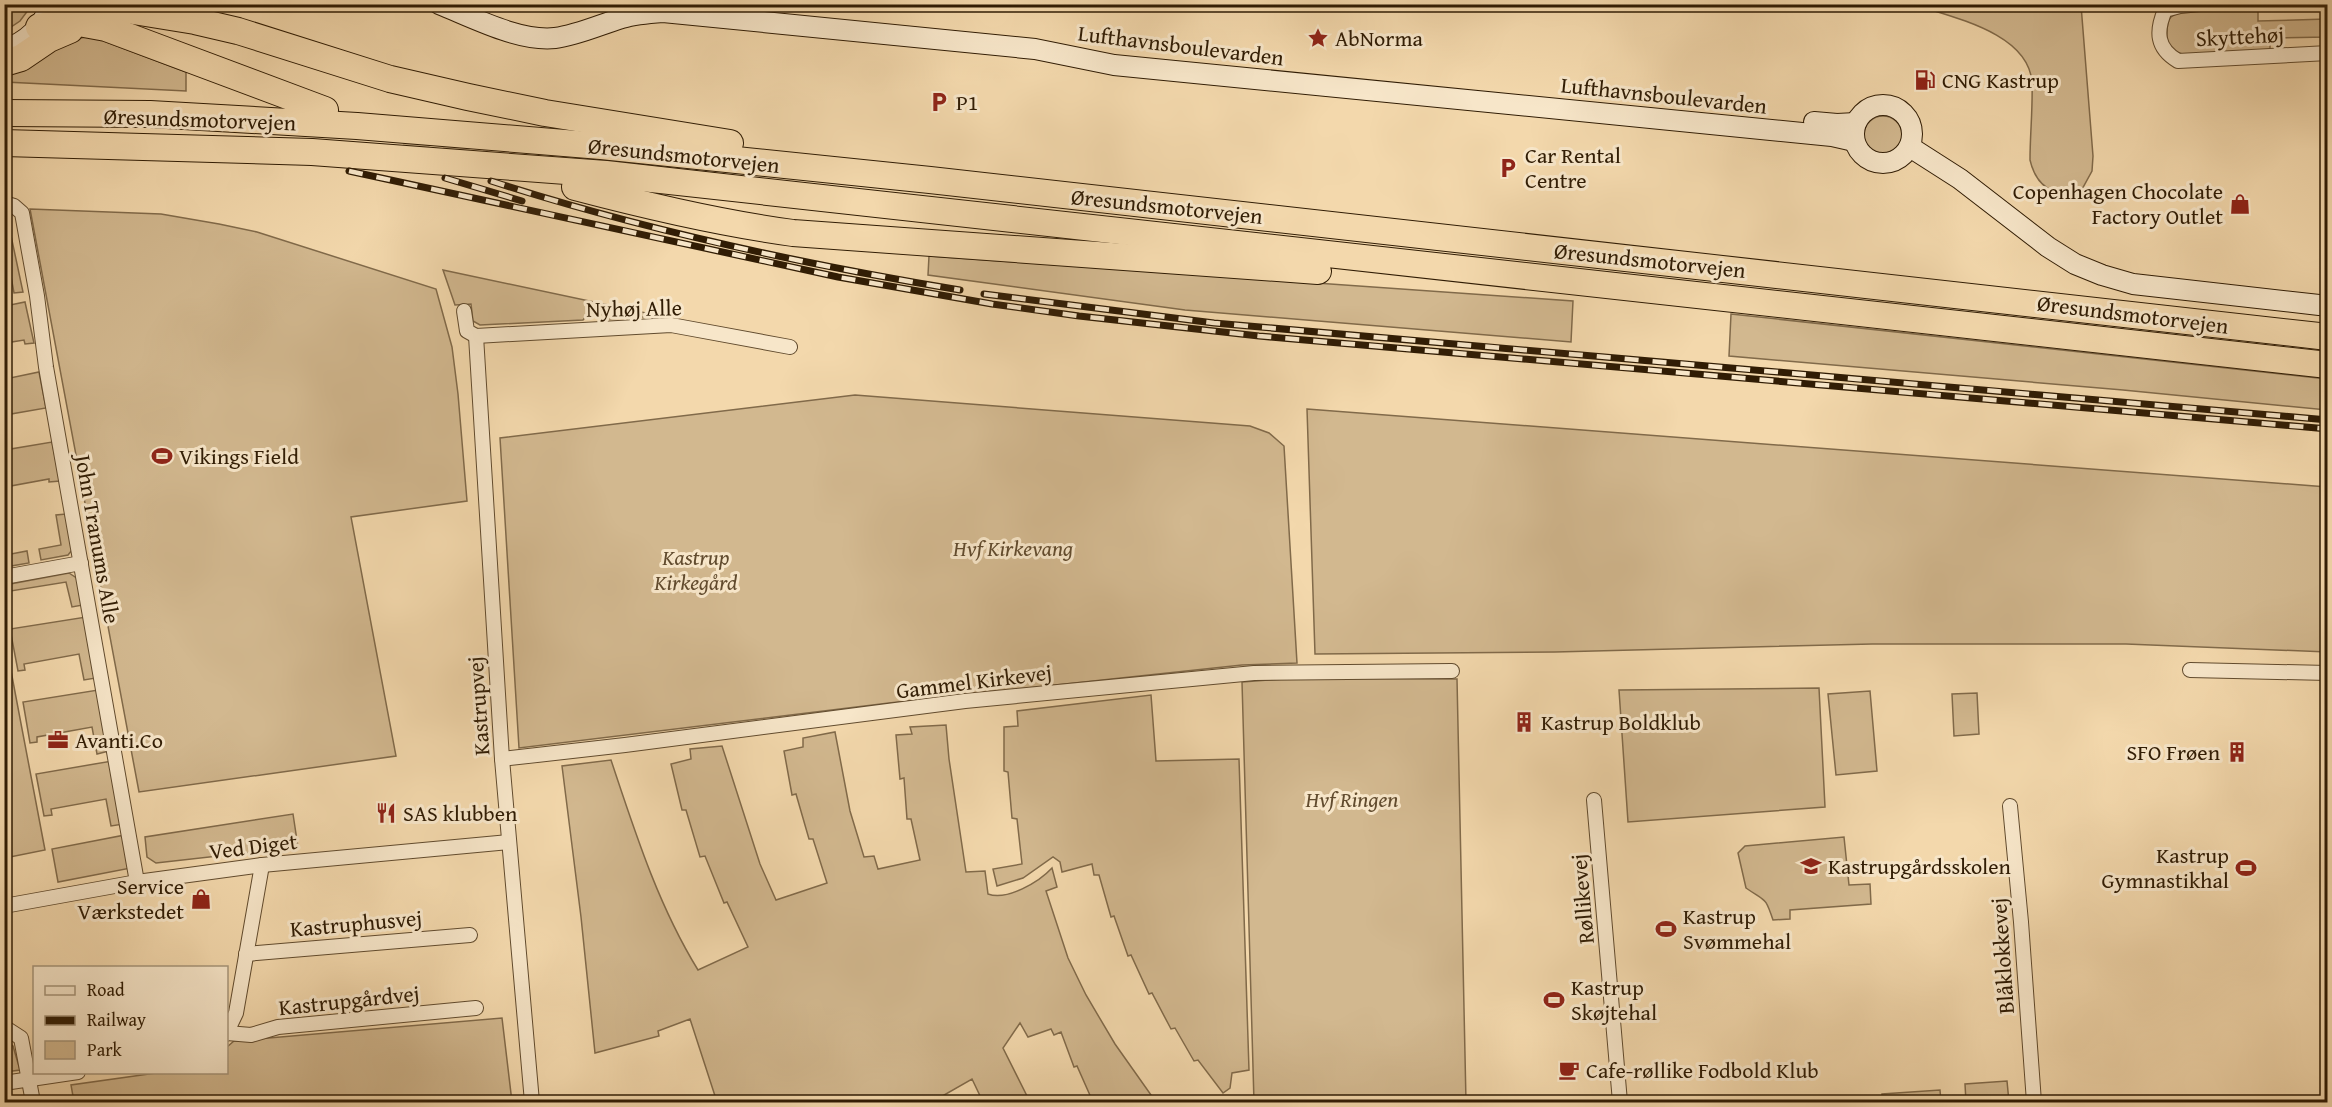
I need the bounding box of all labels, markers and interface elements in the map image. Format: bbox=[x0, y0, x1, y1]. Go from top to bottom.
street label: Lufthavnsboulevarden bbox=[1076, 16, 1286, 74]
street label: Skyttehøj bbox=[2195, 18, 2285, 54]
place label: AbNorma bbox=[1335, 22, 1423, 54]
place icon: AbNorma bbox=[1306, 26, 1330, 50]
place label: CNG Kastrup bbox=[1942, 64, 2059, 96]
street label: Lufthavnsboulevarden bbox=[1559, 68, 1769, 122]
fuel station icon: CNG Kastrup bbox=[1913, 68, 1937, 92]
place label: P1 bbox=[956, 86, 978, 118]
parking icon: P1 bbox=[927, 90, 951, 114]
street label: Øresundsmotorvejen bbox=[103, 100, 297, 138]
street label: Øresundsmotorvejen bbox=[587, 129, 782, 181]
place label: Car Rental Centre bbox=[1525, 139, 1621, 196]
parking icon: Car Rental Centre bbox=[1496, 156, 1520, 180]
place label: Copenhagen Chocolate Factory Outlet bbox=[2013, 175, 2223, 232]
street label: Øresundsmotorvejen bbox=[1070, 180, 1265, 232]
shop icon: Copenhagen Chocolate Factory Outlet bbox=[2228, 192, 2252, 216]
street label: Øresundsmotorvejen bbox=[1553, 234, 1748, 286]
street label: Øresundsmotorvejen bbox=[2036, 286, 2231, 342]
street label: Nyhøj Alle bbox=[586, 291, 682, 325]
place label: Vikings Field bbox=[179, 440, 299, 472]
sports icon: Vikings Field bbox=[150, 444, 174, 468]
street label: John Tranums Alle bbox=[67, 449, 129, 626]
park label: Hvf Kirkevang bbox=[952, 532, 1073, 564]
park label: Kastrup Kirkegård bbox=[653, 541, 738, 598]
street label: Kastrupvej bbox=[459, 655, 497, 757]
street label: Gammel Kirkevej bbox=[894, 656, 1054, 706]
place label: Kastrup Boldklub bbox=[1541, 706, 1701, 738]
building icon: Kastrup Boldklub bbox=[1512, 710, 1536, 734]
place label: Avanti.Co bbox=[75, 724, 163, 756]
office icon: Avanti.Co bbox=[46, 728, 70, 752]
place label: SFO Frøen bbox=[2127, 736, 2221, 768]
building icon: SFO Frøen bbox=[2225, 740, 2249, 764]
park label: Hvf Ringen bbox=[1305, 783, 1398, 815]
place label: SAS klubben bbox=[403, 797, 518, 829]
restaurant icon: SAS klubben bbox=[374, 801, 398, 825]
street label: Ved Diget bbox=[207, 825, 299, 867]
place label: Kastrup Gymnastikhal bbox=[2102, 839, 2229, 896]
place label: Kastrupgårdsskolen bbox=[1828, 850, 2012, 882]
street label: Røllikevej bbox=[1562, 853, 1602, 945]
school or university icon: Kastrupgårdsskolen bbox=[1799, 854, 1823, 878]
sports icon: Kastrup Gymnastikhal bbox=[2234, 856, 2258, 880]
place label: Service Værkstedet bbox=[77, 870, 184, 927]
shop icon: Service Værkstedet bbox=[189, 887, 213, 911]
street label: Blåklokkevej bbox=[1982, 897, 2022, 1015]
place label: Kastrup Svømmehal bbox=[1683, 900, 1791, 957]
street label: Kastruphusvej bbox=[289, 901, 423, 945]
sports icon: Kastrup Svømmehal bbox=[1654, 917, 1678, 941]
legend bbox=[33, 966, 228, 1074]
place label: Kastrup Skøjtehal bbox=[1571, 971, 1657, 1028]
text: Road bbox=[87, 976, 125, 1003]
street label: Kastrupgårdvej bbox=[277, 977, 421, 1023]
sports icon: Kastrup Skøjtehal bbox=[1542, 988, 1566, 1012]
text: Railway bbox=[87, 1006, 146, 1033]
text: Park bbox=[87, 1036, 123, 1063]
place label: Cafe-røllike Fodbold Klub bbox=[1586, 1054, 1819, 1086]
cafe icon: Cafe-røllike Fodbold Klub bbox=[1557, 1058, 1581, 1082]

